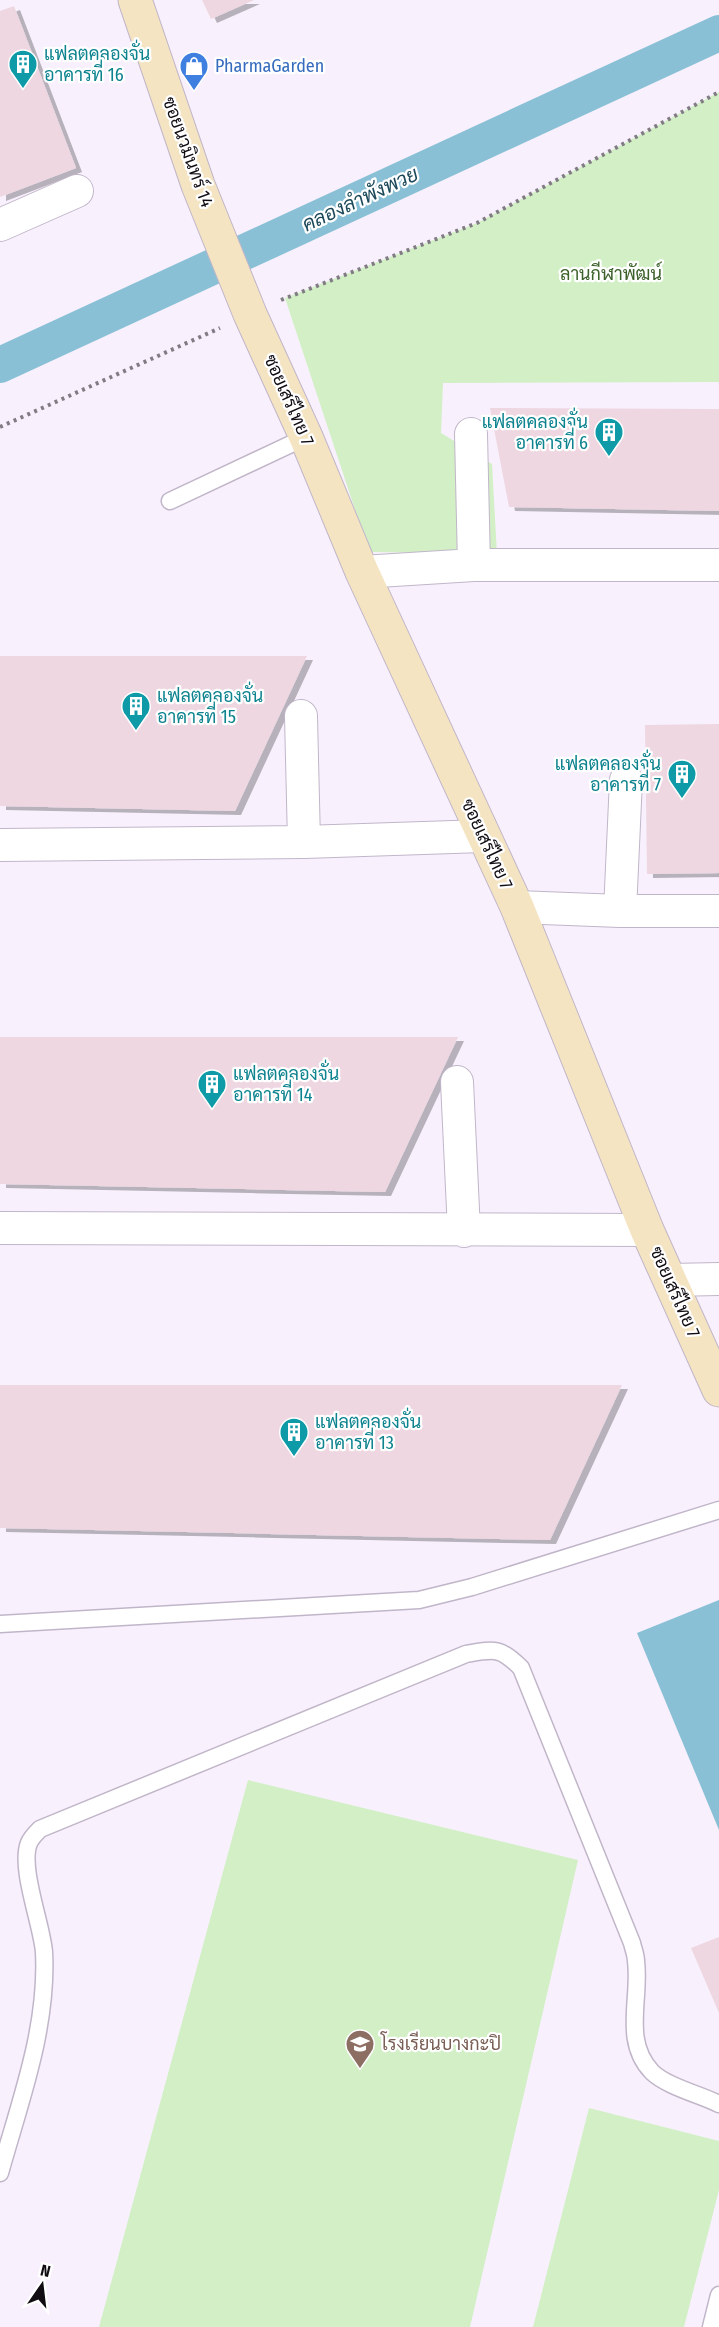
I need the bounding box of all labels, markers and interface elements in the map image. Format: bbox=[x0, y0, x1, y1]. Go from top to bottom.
place label: แฟลตคลองจั่น อาคารที่ 16 bbox=[44, 39, 150, 86]
building icon: แฟลตคลองจั่น อาคารที่ 16 bbox=[7, 48, 39, 90]
shop icon: PharmaGarden bbox=[178, 50, 210, 92]
place label: PharmaGarden bbox=[215, 55, 324, 77]
street label: ซอยนวมินทร์ 14 bbox=[158, 93, 220, 210]
water label: คลองลำพังพวย bbox=[298, 161, 422, 236]
park label: ลานกีฬาพัฒน์ bbox=[560, 261, 662, 285]
street label: ซอยเสรีไทย 7 bbox=[259, 350, 321, 449]
place label: แฟลตคลองจั่น อาคารที่ 6 bbox=[482, 407, 588, 454]
building icon: แฟลตคลองจั่น อาคารที่ 6 bbox=[593, 416, 625, 458]
place label: แฟลตคลองจั่น อาคารที่ 15 bbox=[157, 681, 263, 728]
building icon: แฟลตคลองจั่น อาคารที่ 15 bbox=[120, 690, 152, 732]
place label: แฟลตคลองจั่น อาคารที่ 7 bbox=[555, 749, 661, 796]
building icon: แฟลตคลองจั่น อาคารที่ 7 bbox=[666, 758, 698, 800]
street label: ซอยเสรีไทย 7 bbox=[456, 794, 519, 893]
place label: แฟลตคลองจั่น อาคารที่ 14 bbox=[233, 1059, 339, 1106]
building icon: แฟลตคลองจั่น อาคารที่ 14 bbox=[196, 1068, 228, 1110]
street label: ซอยเสรีไทย 7 bbox=[645, 1242, 707, 1341]
place label: แฟลตคลองจั่น อาคารที่ 13 bbox=[315, 1407, 421, 1454]
building icon: แฟลตคลองจั่น อาคารที่ 13 bbox=[278, 1416, 310, 1458]
school or university icon: โรงเรียนบางกะปิ bbox=[344, 2028, 376, 2070]
place label: โรงเรียนบางกะปิ bbox=[380, 2031, 501, 2055]
north arrow bbox=[12, 2255, 72, 2315]
text: N bbox=[39, 2261, 52, 2281]

